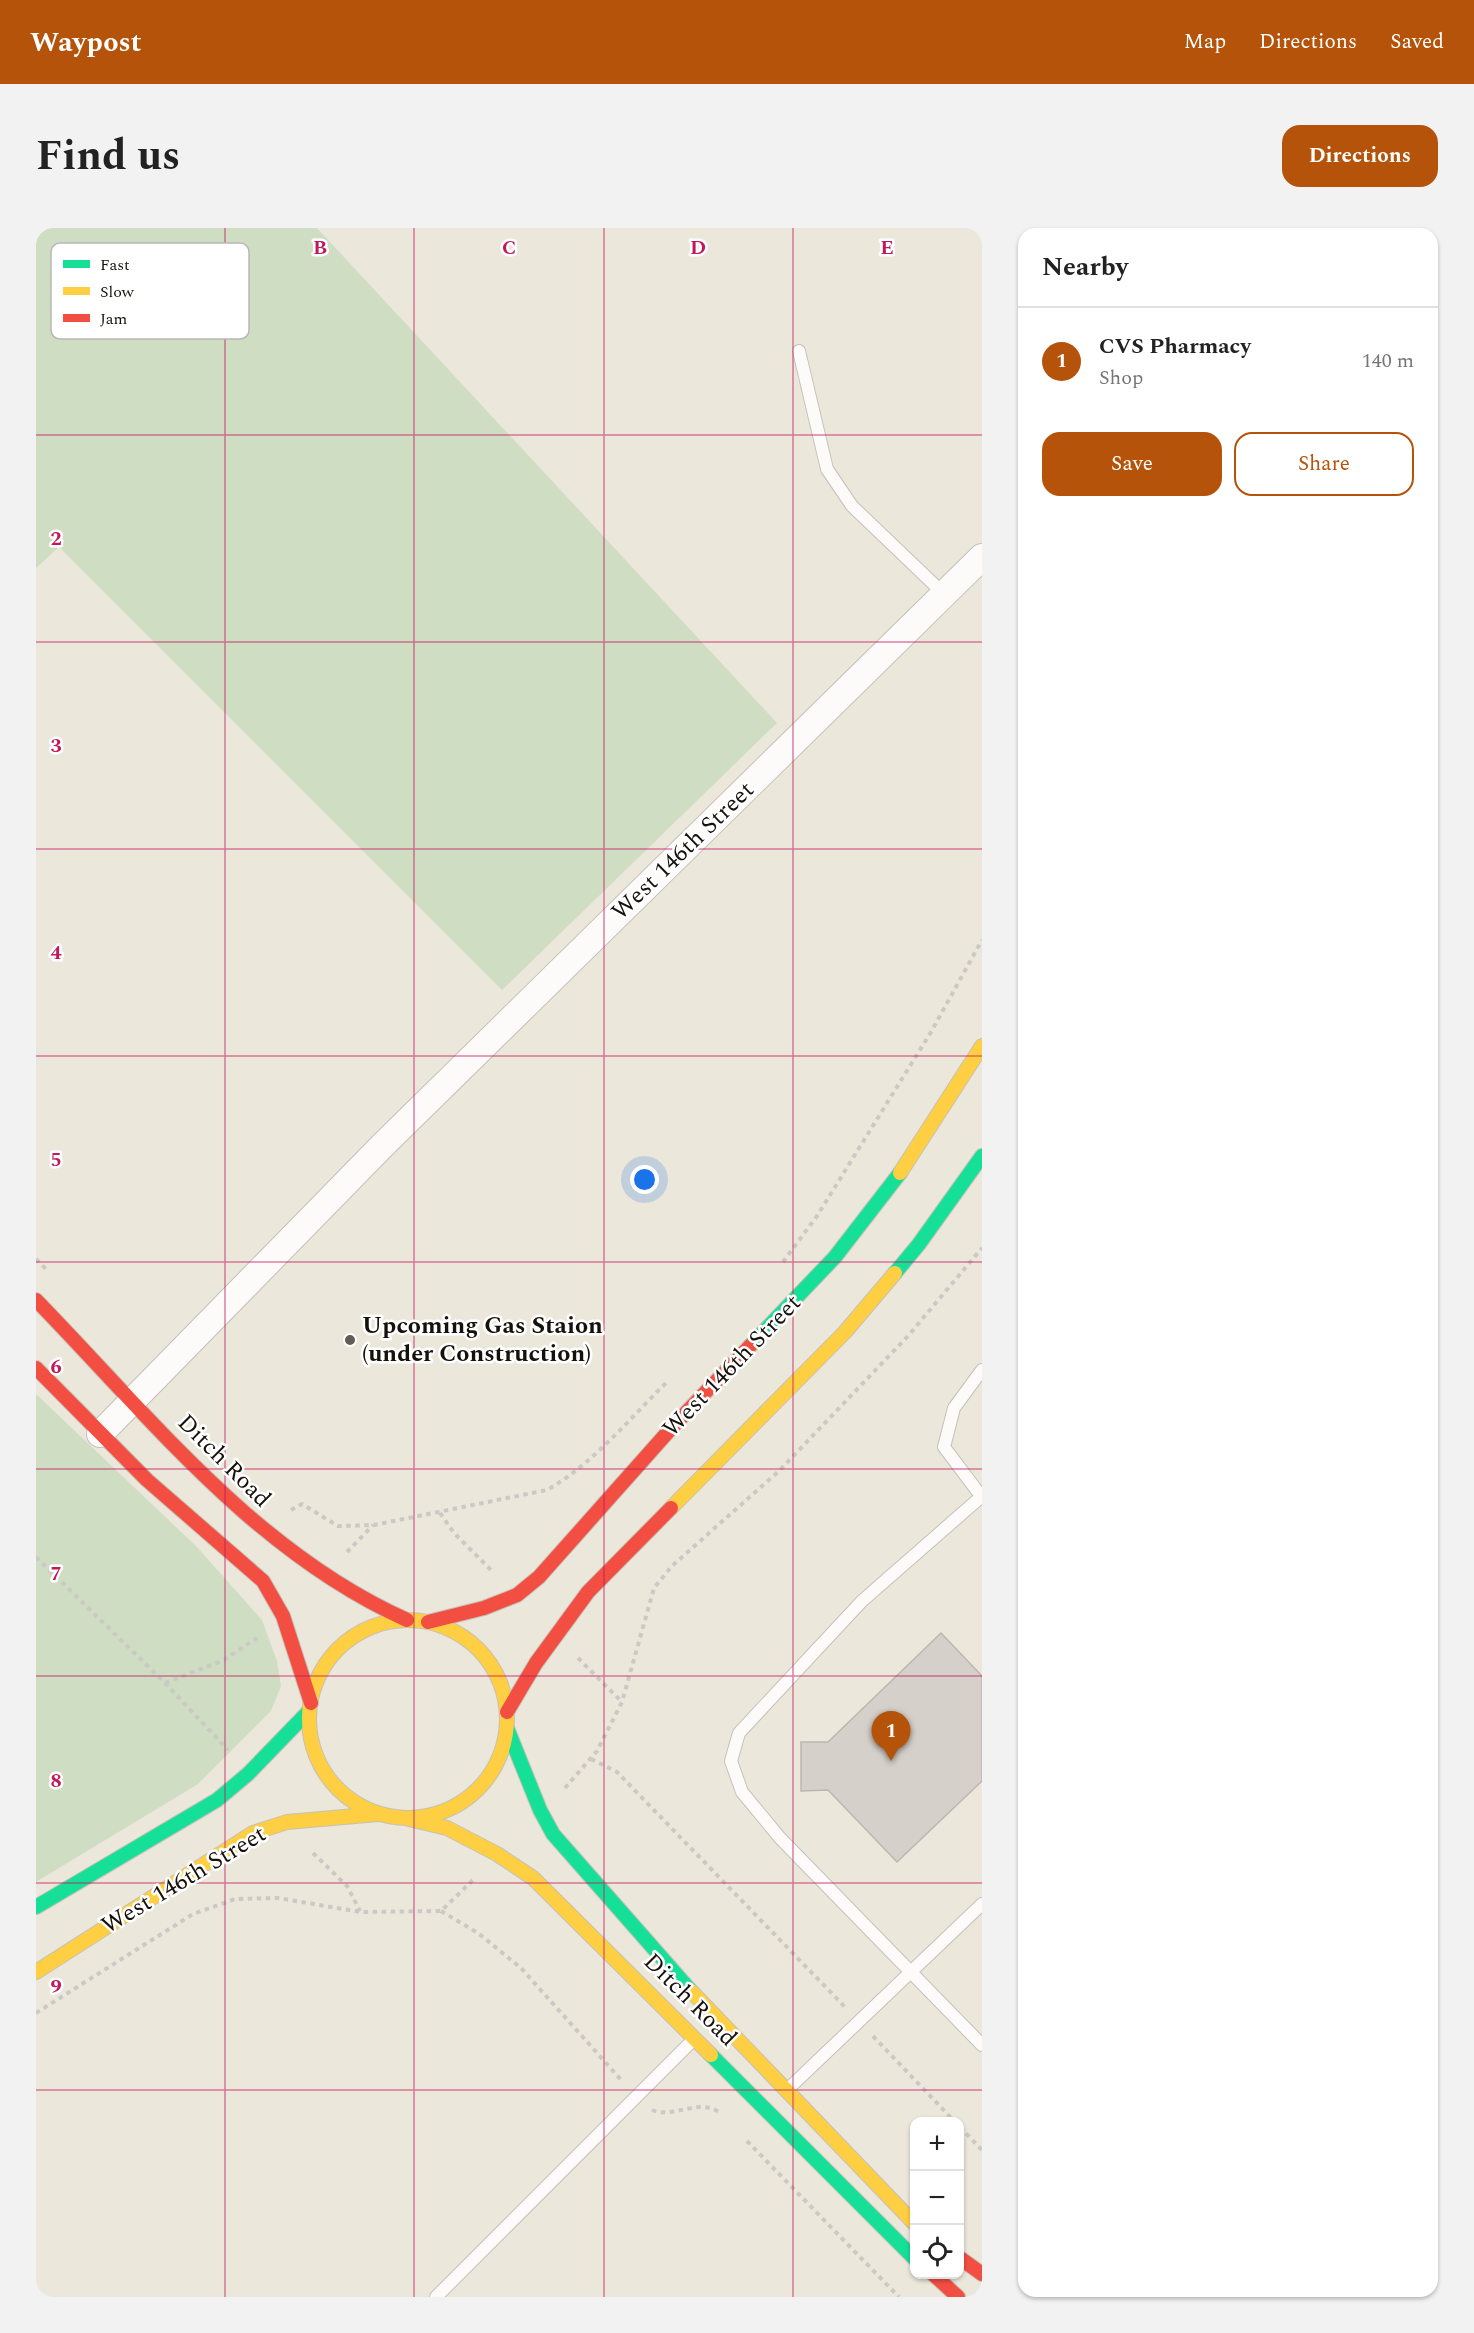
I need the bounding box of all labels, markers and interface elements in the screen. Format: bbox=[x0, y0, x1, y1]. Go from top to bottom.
text: Waypost bbox=[30, 21, 141, 64]
text: Map bbox=[1184, 26, 1226, 58]
text: Directions bbox=[1259, 26, 1357, 58]
text: Saved bbox=[1390, 26, 1444, 58]
text: Find us bbox=[36, 125, 180, 188]
button: Directions bbox=[1282, 125, 1438, 187]
text: B bbox=[313, 233, 327, 263]
text: C bbox=[502, 233, 516, 263]
text: D bbox=[690, 233, 706, 263]
text: E bbox=[880, 233, 894, 263]
legend bbox=[51, 243, 249, 339]
text: Nearby bbox=[1042, 247, 1128, 287]
text: Fast bbox=[100, 253, 130, 277]
text: Slow bbox=[100, 280, 135, 304]
text: Jam bbox=[100, 307, 128, 331]
text: CVS Pharmacy bbox=[1099, 330, 1251, 363]
text: 1 bbox=[1056, 346, 1067, 376]
text: 140 m bbox=[1362, 346, 1414, 376]
text: Shop bbox=[1099, 363, 1143, 393]
button: Save bbox=[1042, 432, 1222, 496]
button: Share bbox=[1234, 432, 1414, 496]
text: 2 bbox=[50, 524, 62, 554]
text: 3 bbox=[50, 731, 62, 761]
street label: West 146th Street bbox=[603, 773, 763, 929]
text: 4 bbox=[50, 938, 62, 968]
text: 5 bbox=[50, 1145, 62, 1175]
your location bbox=[630, 1165, 659, 1194]
street label: West 146th Street bbox=[654, 1286, 810, 1446]
place label: Upcoming Gas Staion (under Construction) bbox=[362, 1308, 603, 1372]
marker: Upcoming Gas Staion (under Construction) bbox=[343, 1333, 357, 1347]
text: 6 bbox=[50, 1352, 62, 1382]
street label: Ditch Road bbox=[169, 1406, 279, 1516]
text: 7 bbox=[50, 1559, 62, 1589]
pin: 1 bbox=[872, 1712, 910, 1761]
text: 8 bbox=[50, 1766, 62, 1796]
street label: West 146th Street bbox=[95, 1816, 273, 1944]
street label: Ditch Road bbox=[635, 1945, 745, 2055]
text: 9 bbox=[50, 1972, 62, 2002]
map controls bbox=[910, 2117, 964, 2279]
button: + bbox=[910, 2117, 964, 2171]
button: − bbox=[910, 2171, 964, 2225]
button: locate bbox=[910, 2225, 964, 2279]

